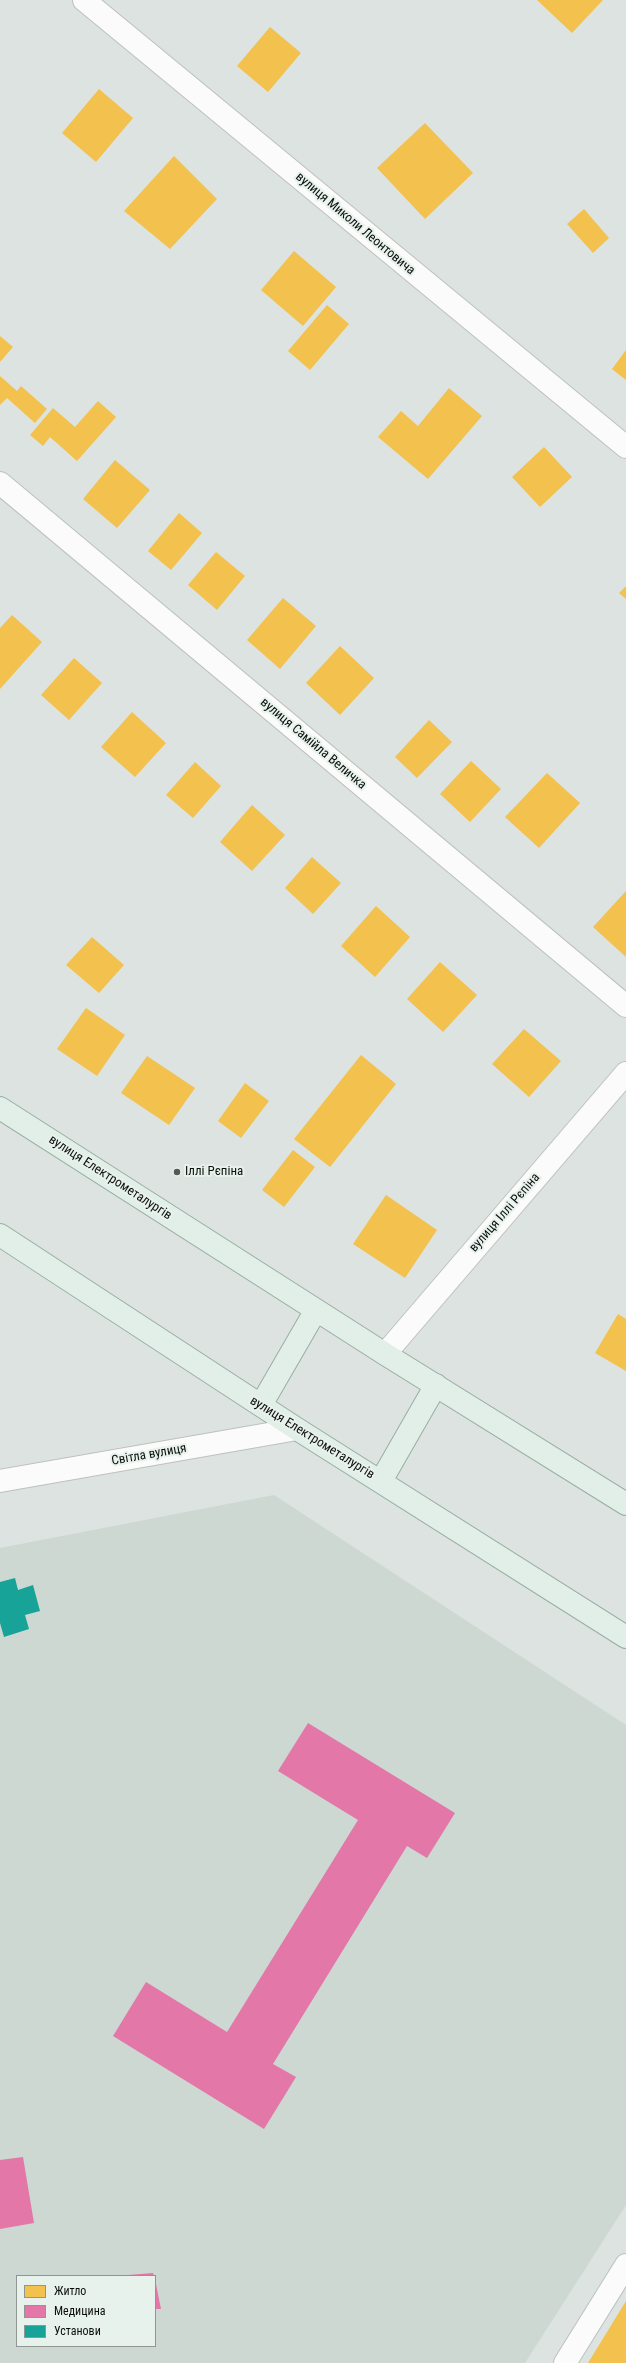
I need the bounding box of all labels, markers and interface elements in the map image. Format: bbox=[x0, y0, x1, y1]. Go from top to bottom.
street label: вулиця Миколи Леонтовича bbox=[292, 170, 418, 278]
street label: вулиця Самійла Величка bbox=[257, 695, 369, 793]
street label: вулиця Електрометалургів bbox=[45, 1132, 175, 1224]
place label: Іллі Рєпіна bbox=[185, 1164, 243, 1180]
marker: Іллі Рєпіна bbox=[172, 1167, 182, 1177]
street label: вулиця Іллі Рєпіна bbox=[467, 1170, 543, 1256]
street label: вулиця Електрометалургів bbox=[247, 1393, 377, 1483]
street label: Світла вулиця bbox=[110, 1441, 188, 1469]
legend bbox=[16, 2275, 156, 2347]
text: Житло bbox=[54, 2284, 86, 2298]
text: Медицина bbox=[54, 2304, 106, 2318]
text: Установи bbox=[54, 2324, 101, 2338]

